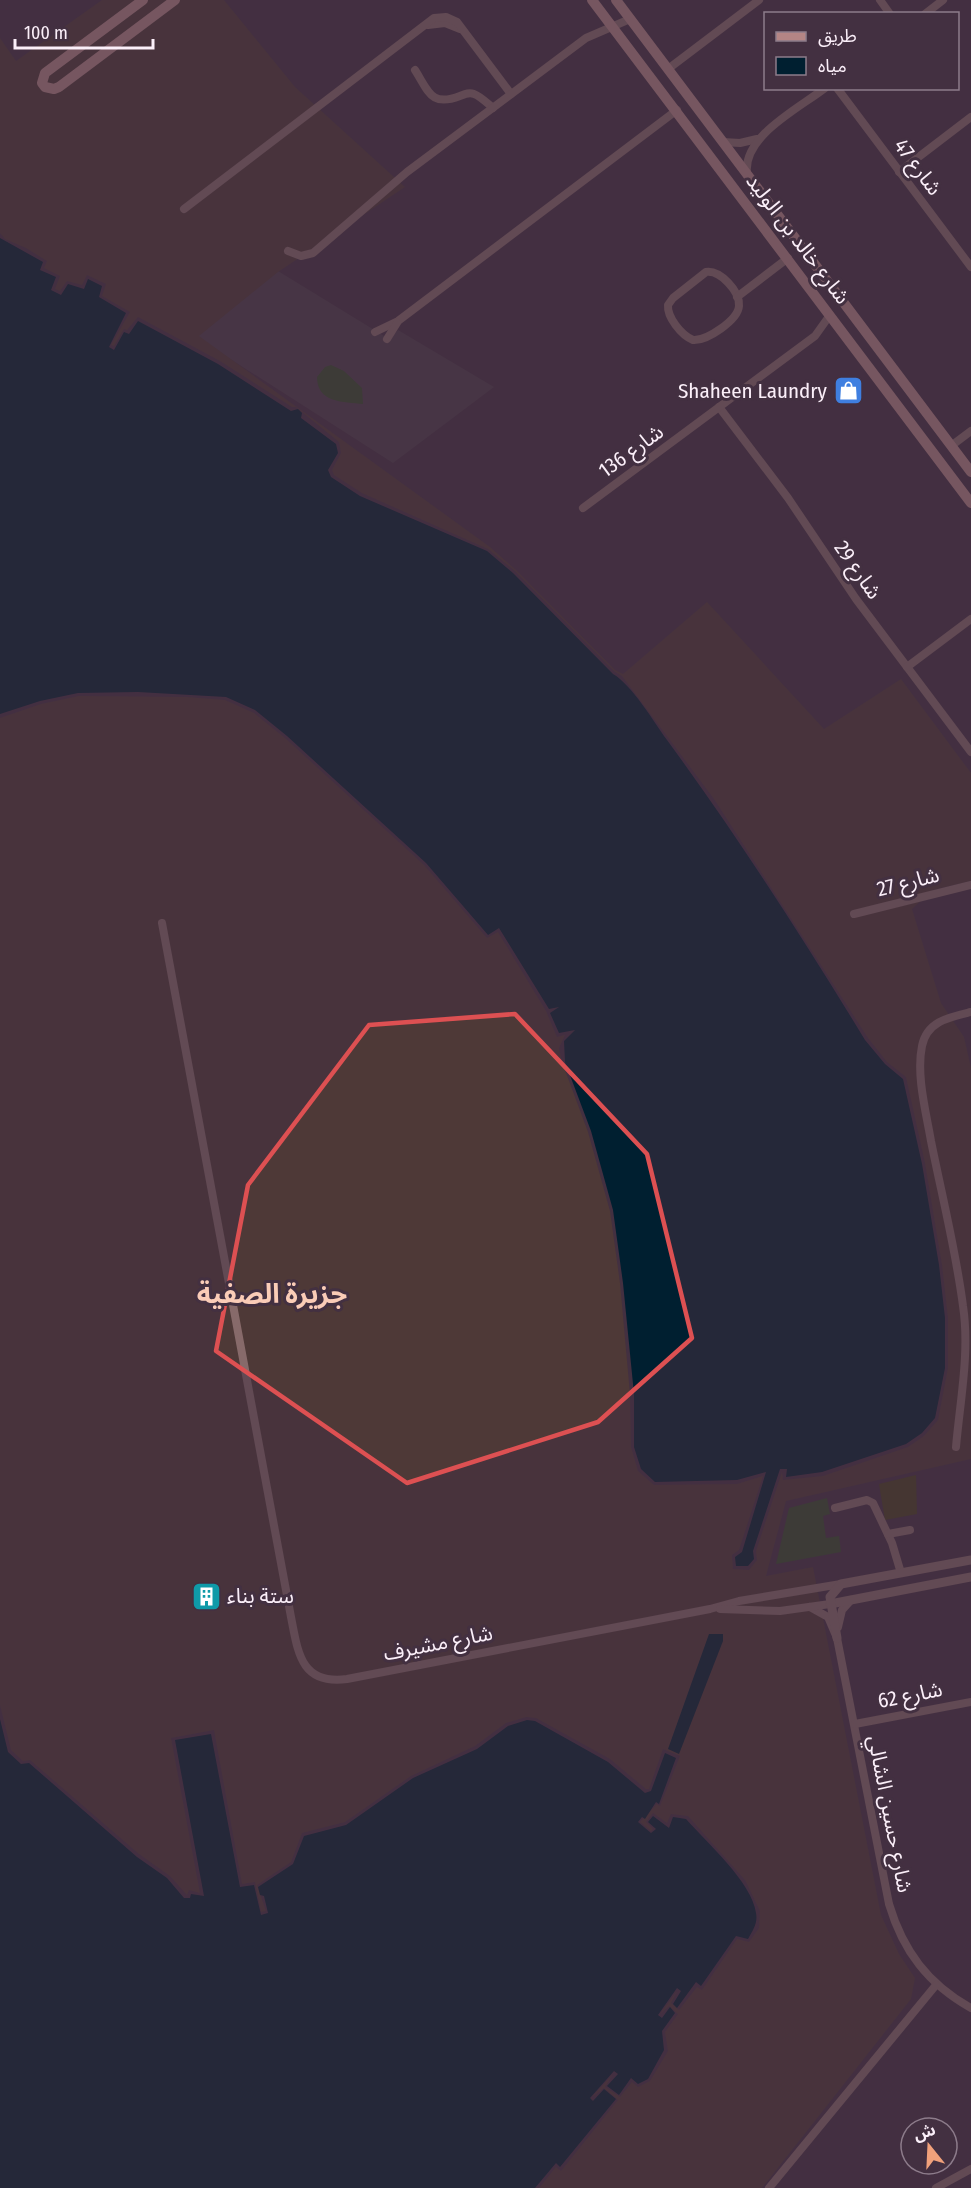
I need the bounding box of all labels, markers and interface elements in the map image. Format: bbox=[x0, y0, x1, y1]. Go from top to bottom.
scale bar bbox=[15, 12, 153, 50]
legend bbox=[764, 12, 959, 90]
text: 100 m bbox=[24, 22, 68, 44]
text: طريق bbox=[818, 25, 857, 47]
text: مياه bbox=[818, 55, 847, 77]
street label: شارع 47 bbox=[887, 134, 948, 202]
street label: شارع خالد بن الوليد bbox=[739, 169, 856, 311]
shop icon: Shaheen Laundry bbox=[832, 375, 864, 407]
place label: Shaheen Laundry bbox=[678, 378, 828, 404]
street label: شارع 136 bbox=[593, 419, 670, 485]
street label: شارع 29 bbox=[827, 536, 887, 605]
street label: شارع 27 bbox=[874, 862, 942, 904]
district label: جزيرة الصفية bbox=[197, 1278, 347, 1310]
building icon: ستة بناء bbox=[190, 1580, 222, 1612]
place label: ستة بناء bbox=[227, 1583, 294, 1609]
street label: شارع مشيرف bbox=[381, 1620, 495, 1668]
street label: شارع 62 bbox=[875, 1676, 945, 1716]
street label: شارع حسين الشالي bbox=[859, 1733, 918, 1895]
north arrow bbox=[899, 2116, 959, 2176]
text: ش bbox=[911, 2120, 938, 2145]

